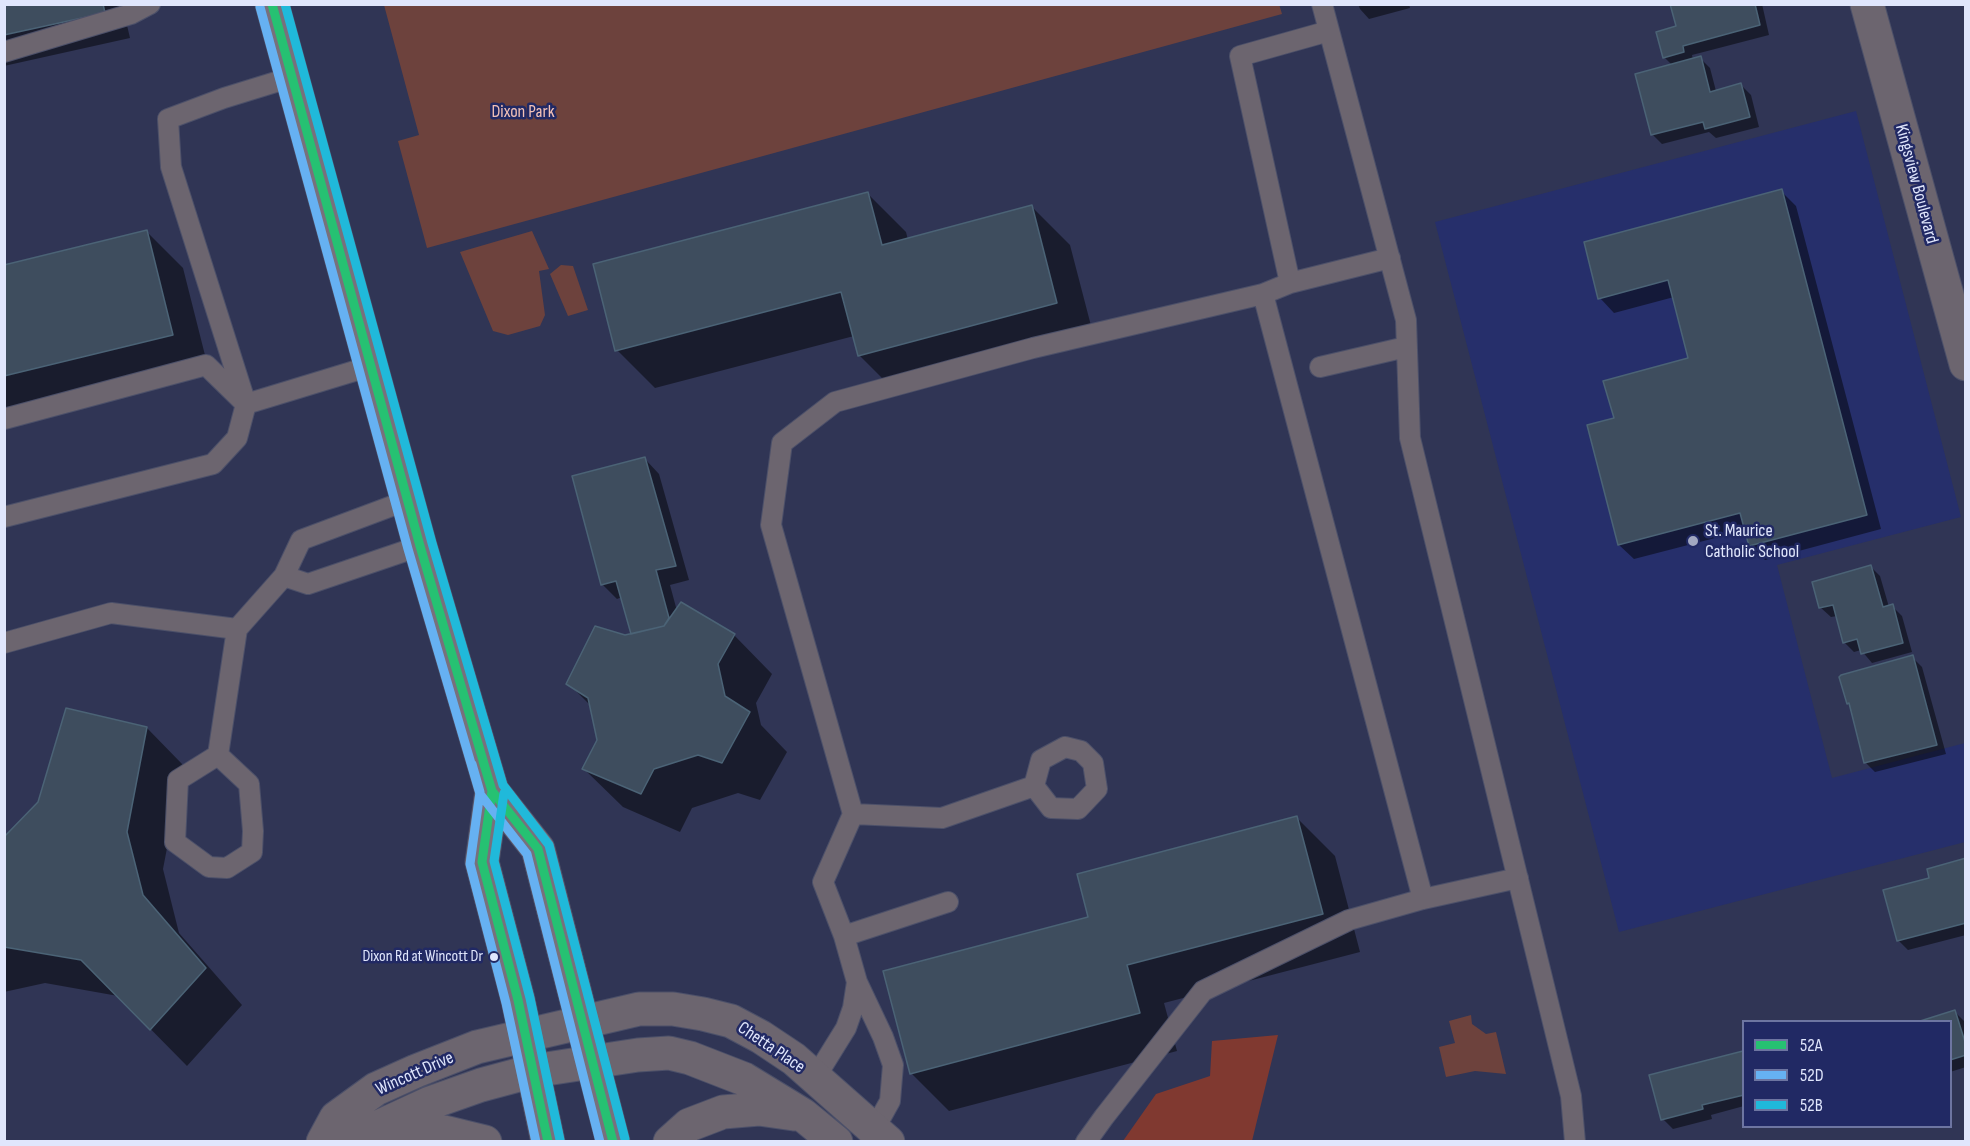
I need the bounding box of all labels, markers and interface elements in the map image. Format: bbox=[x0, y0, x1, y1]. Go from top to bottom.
park label: Dixon Park bbox=[491, 101, 555, 123]
street label: Kingsview Boulevard bbox=[1890, 122, 1942, 246]
place label: St. Maurice Catholic School bbox=[1705, 520, 1799, 562]
marker: St. Maurice Catholic School bbox=[1686, 534, 1700, 548]
place label: Dixon Rd at Wincott Dr bbox=[362, 947, 483, 967]
marker: Dixon Rd at Wincott Dr bbox=[488, 951, 500, 963]
street label: Chetta Place bbox=[733, 1018, 809, 1078]
legend bbox=[1742, 1020, 1952, 1128]
text: 52A bbox=[1800, 1035, 1822, 1056]
street label: Wincott Drive bbox=[373, 1047, 457, 1101]
text: 52D bbox=[1800, 1065, 1824, 1086]
text: 52B bbox=[1800, 1095, 1823, 1116]

